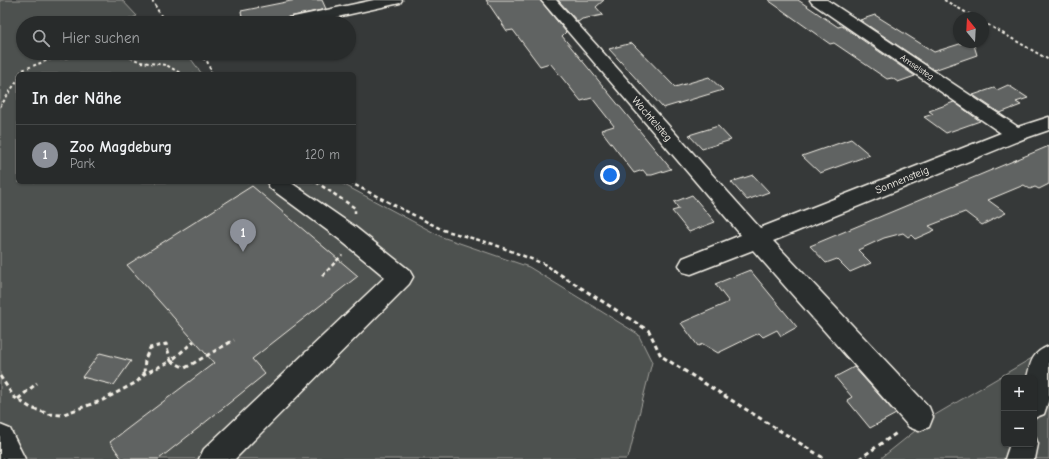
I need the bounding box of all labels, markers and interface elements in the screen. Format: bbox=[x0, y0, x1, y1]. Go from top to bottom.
north arrow bbox=[953, 12, 989, 48]
search box bbox=[16, 16, 356, 60]
icon: search bbox=[30, 27, 52, 49]
text: Hier suchen bbox=[62, 29, 140, 47]
street label: Amselsteg bbox=[898, 52, 936, 82]
text: In der Nähe bbox=[32, 89, 121, 108]
street label: Wachtelsteg bbox=[629, 94, 675, 144]
text: Zoo Magdeburg bbox=[70, 138, 172, 156]
text: 1 bbox=[42, 147, 48, 162]
text: 120 m bbox=[305, 147, 340, 162]
text: Park bbox=[70, 156, 95, 171]
street label: Sonnensteig bbox=[873, 163, 931, 197]
your location bbox=[600, 165, 620, 185]
pin: 1 bbox=[230, 219, 256, 252]
map controls bbox=[1001, 375, 1037, 447]
button: + bbox=[1001, 375, 1037, 411]
button: − bbox=[1001, 411, 1037, 447]

